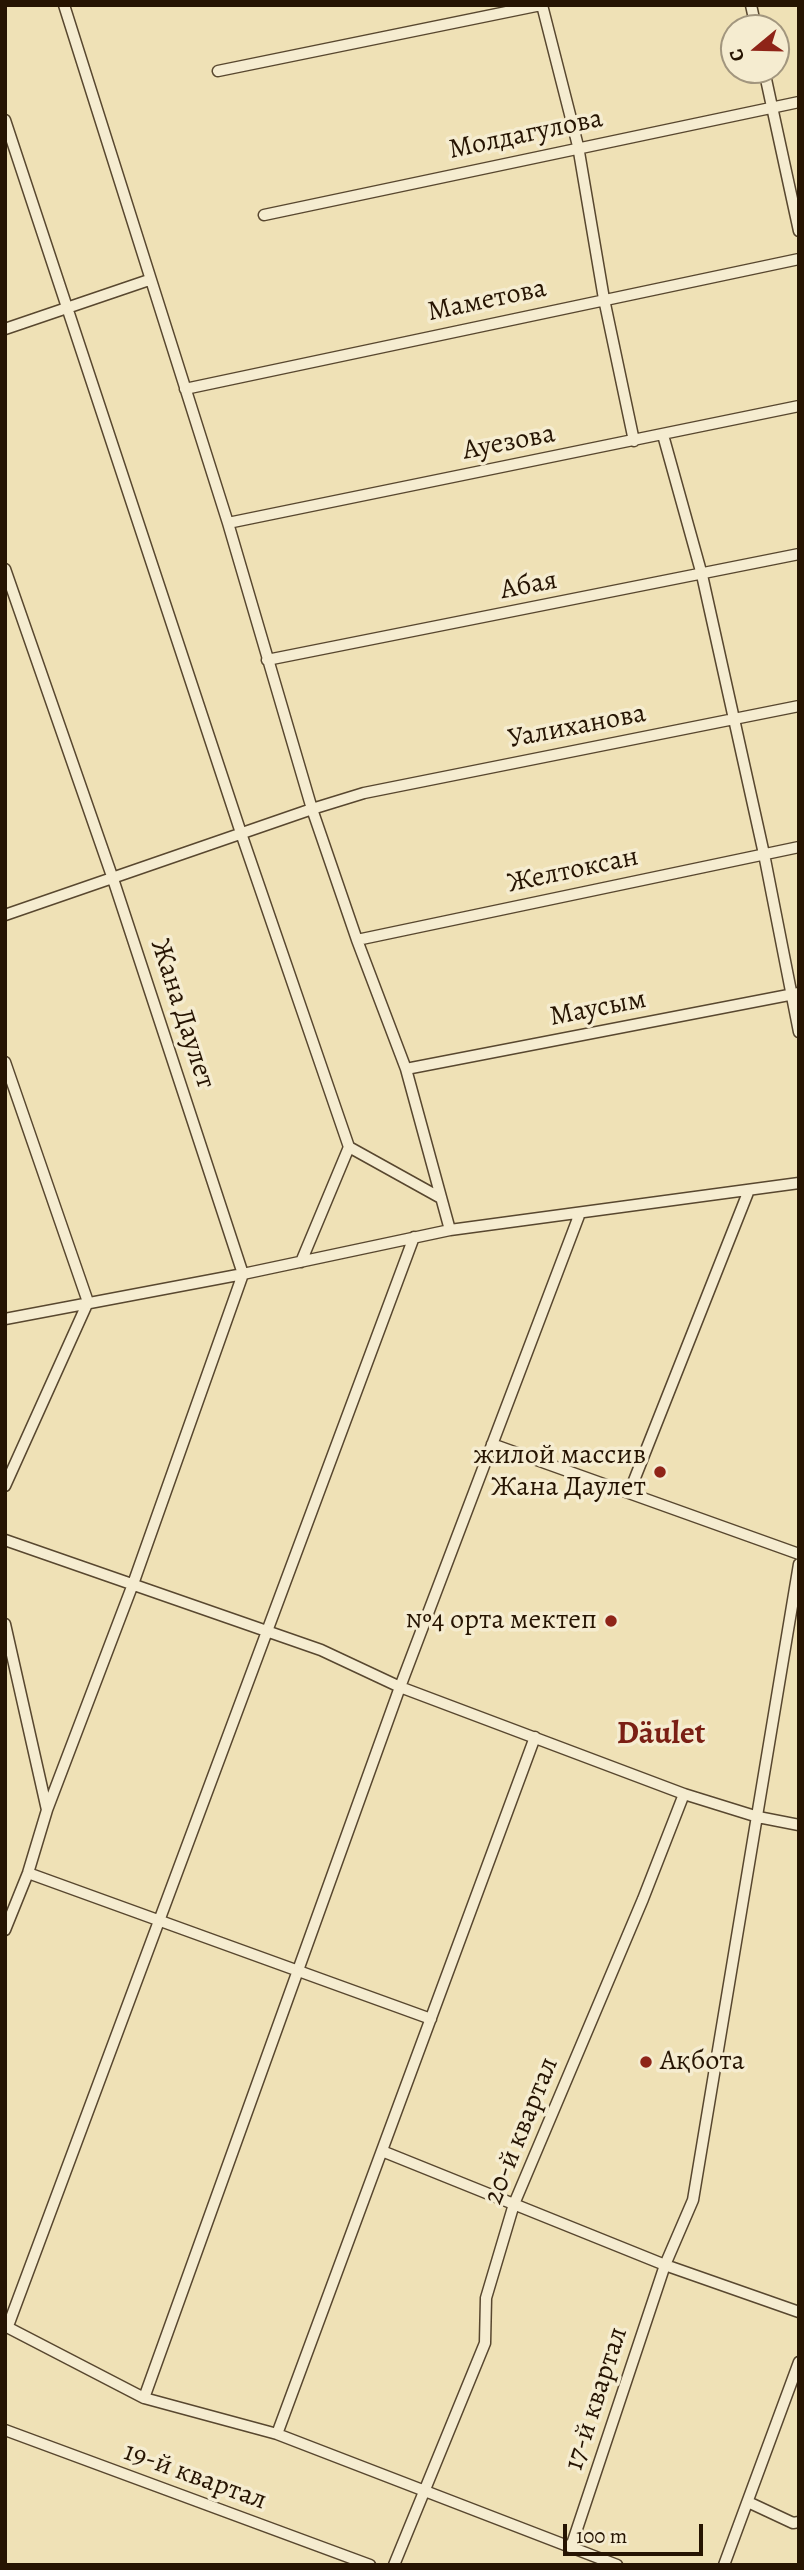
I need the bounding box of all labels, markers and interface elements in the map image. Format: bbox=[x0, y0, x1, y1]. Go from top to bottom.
north arrow bbox=[720, 14, 790, 84]
text: С bbox=[723, 45, 751, 65]
street label: Молдагулова bbox=[446, 102, 606, 168]
street label: Маметова bbox=[424, 272, 550, 330]
street label: Ауезова bbox=[460, 418, 558, 468]
street label: Абая bbox=[498, 564, 560, 608]
street label: Уалиханова bbox=[505, 697, 649, 757]
street label: Желтоксан bbox=[504, 841, 642, 901]
street label: Жана Даулет bbox=[142, 935, 222, 1093]
street label: Маусым bbox=[547, 983, 649, 1035]
place label: жилой массив Жана Даулет bbox=[473, 1439, 646, 1505]
marker: жилой массив Жана Даулет bbox=[652, 1464, 668, 1480]
place label: №4 орта мектеп bbox=[405, 1604, 597, 1638]
marker: №4 орта мектеп bbox=[603, 1613, 619, 1629]
district label: Däulet bbox=[617, 1716, 705, 1754]
place label: Ақбота bbox=[660, 2045, 745, 2079]
street label: 20-й квартал bbox=[477, 2053, 567, 2209]
marker: Ақбота bbox=[638, 2054, 654, 2070]
street label: 17-й квартал bbox=[558, 2323, 636, 2475]
street label: 19-й квартал bbox=[119, 2436, 271, 2518]
scale bar bbox=[566, 2510, 706, 2554]
text: 100 m bbox=[576, 2522, 627, 2550]

